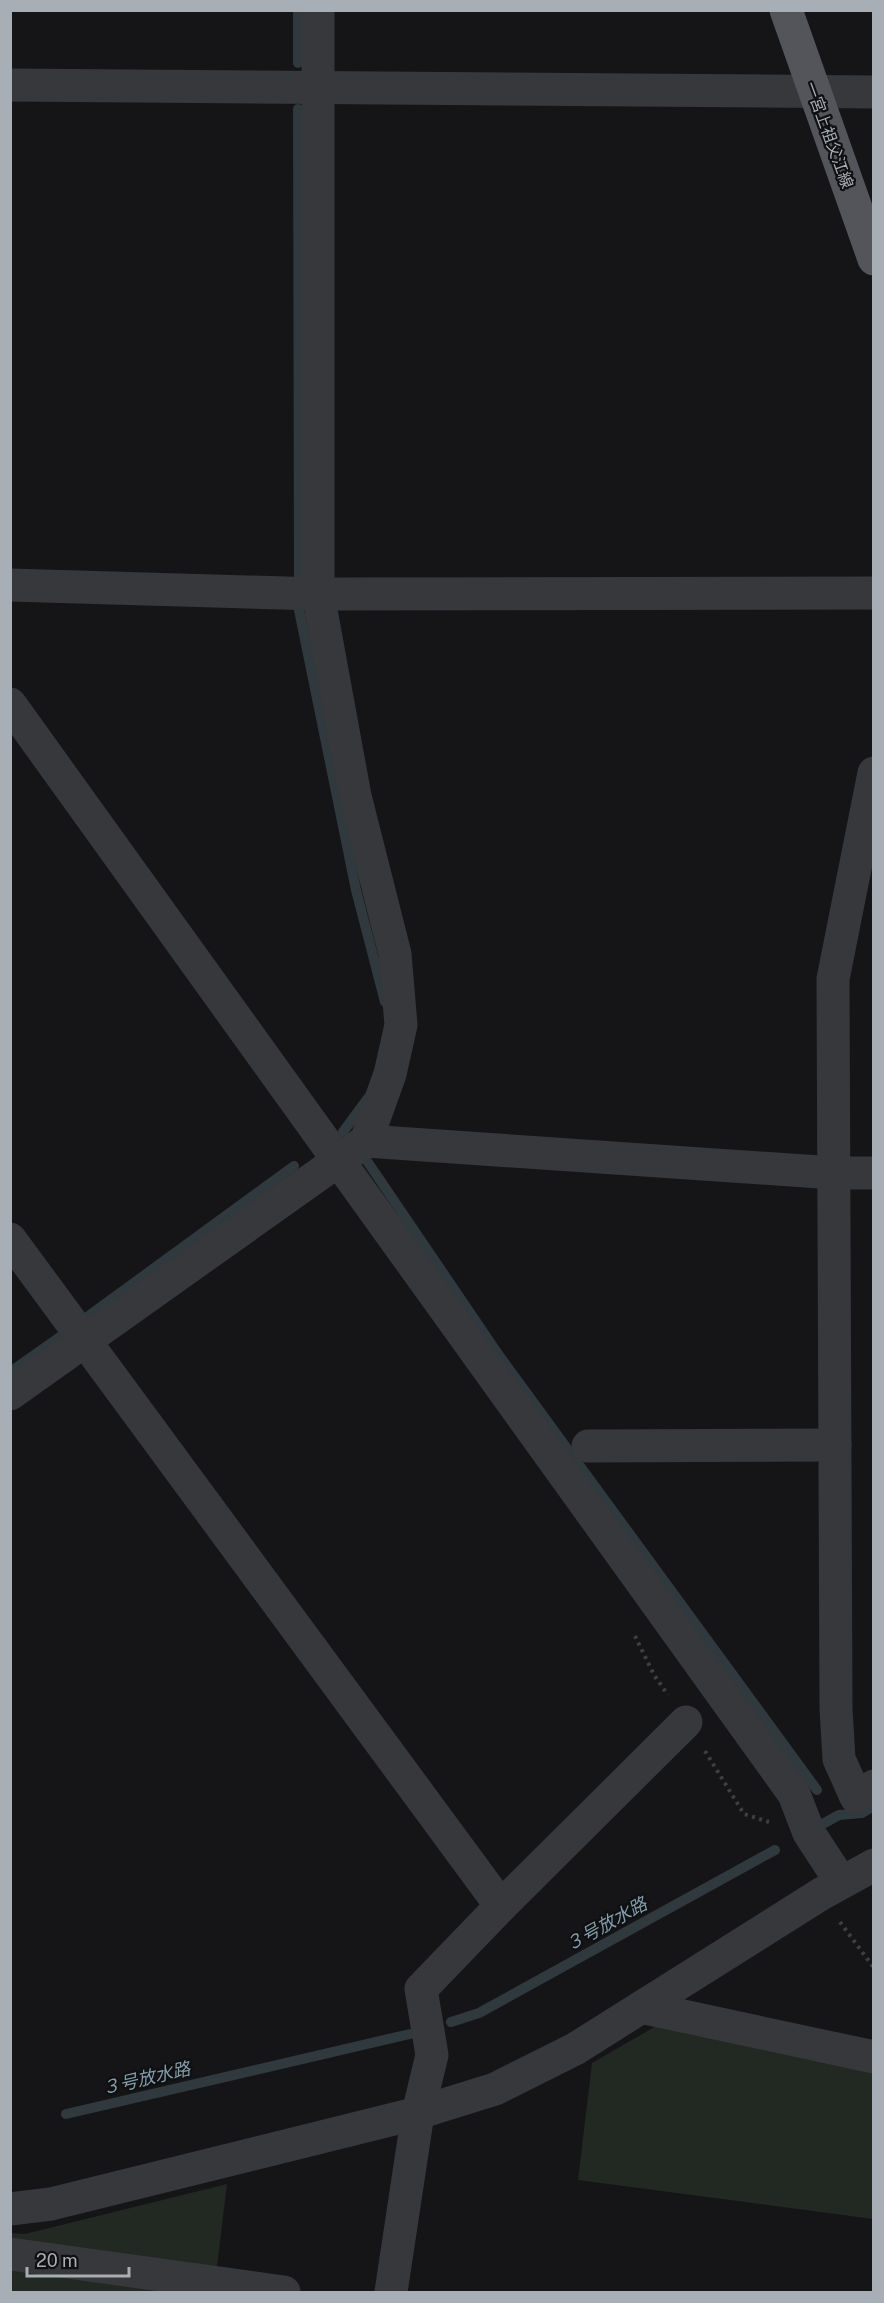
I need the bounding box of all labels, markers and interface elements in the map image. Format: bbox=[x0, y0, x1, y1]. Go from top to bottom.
street label: 一宮上祖父江線 bbox=[801, 79, 857, 191]
water label: ３号放水路 bbox=[562, 1892, 652, 1955]
water label: ３号放水路 bbox=[100, 2057, 194, 2098]
scale bar bbox=[27, 2240, 129, 2278]
text: 20 m bbox=[36, 2250, 78, 2271]

